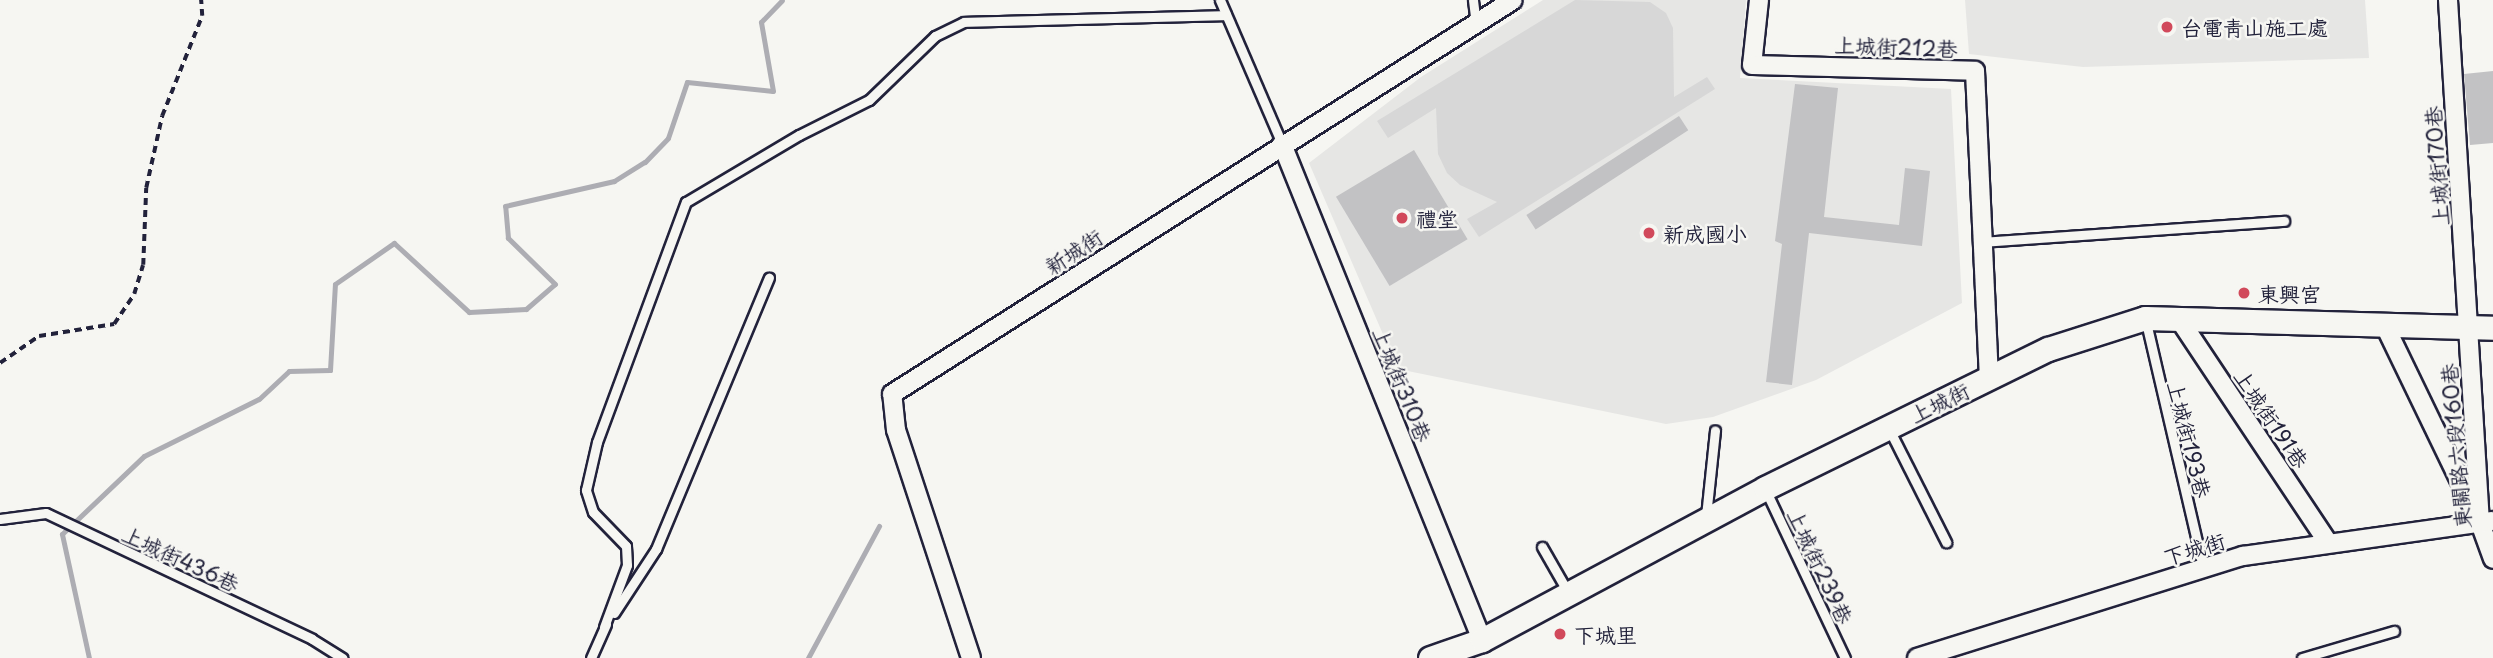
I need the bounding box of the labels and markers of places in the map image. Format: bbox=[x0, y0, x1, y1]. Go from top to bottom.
place label: 台電青山施工處 bbox=[2181, 14, 2328, 40]
marker: 台電青山施工處 bbox=[2159, 19, 2175, 35]
place label: 禮堂 bbox=[1416, 205, 1458, 231]
marker: 禮堂 bbox=[1394, 210, 1410, 226]
place label: 新成國小 bbox=[1663, 220, 1747, 246]
marker: 新成國小 bbox=[1641, 225, 1657, 241]
place label: 東興宮 bbox=[2258, 280, 2321, 306]
marker: 東興宮 bbox=[2236, 285, 2252, 301]
place label: 下城里 bbox=[1574, 621, 1637, 647]
marker: 下城里 bbox=[1552, 626, 1568, 642]

